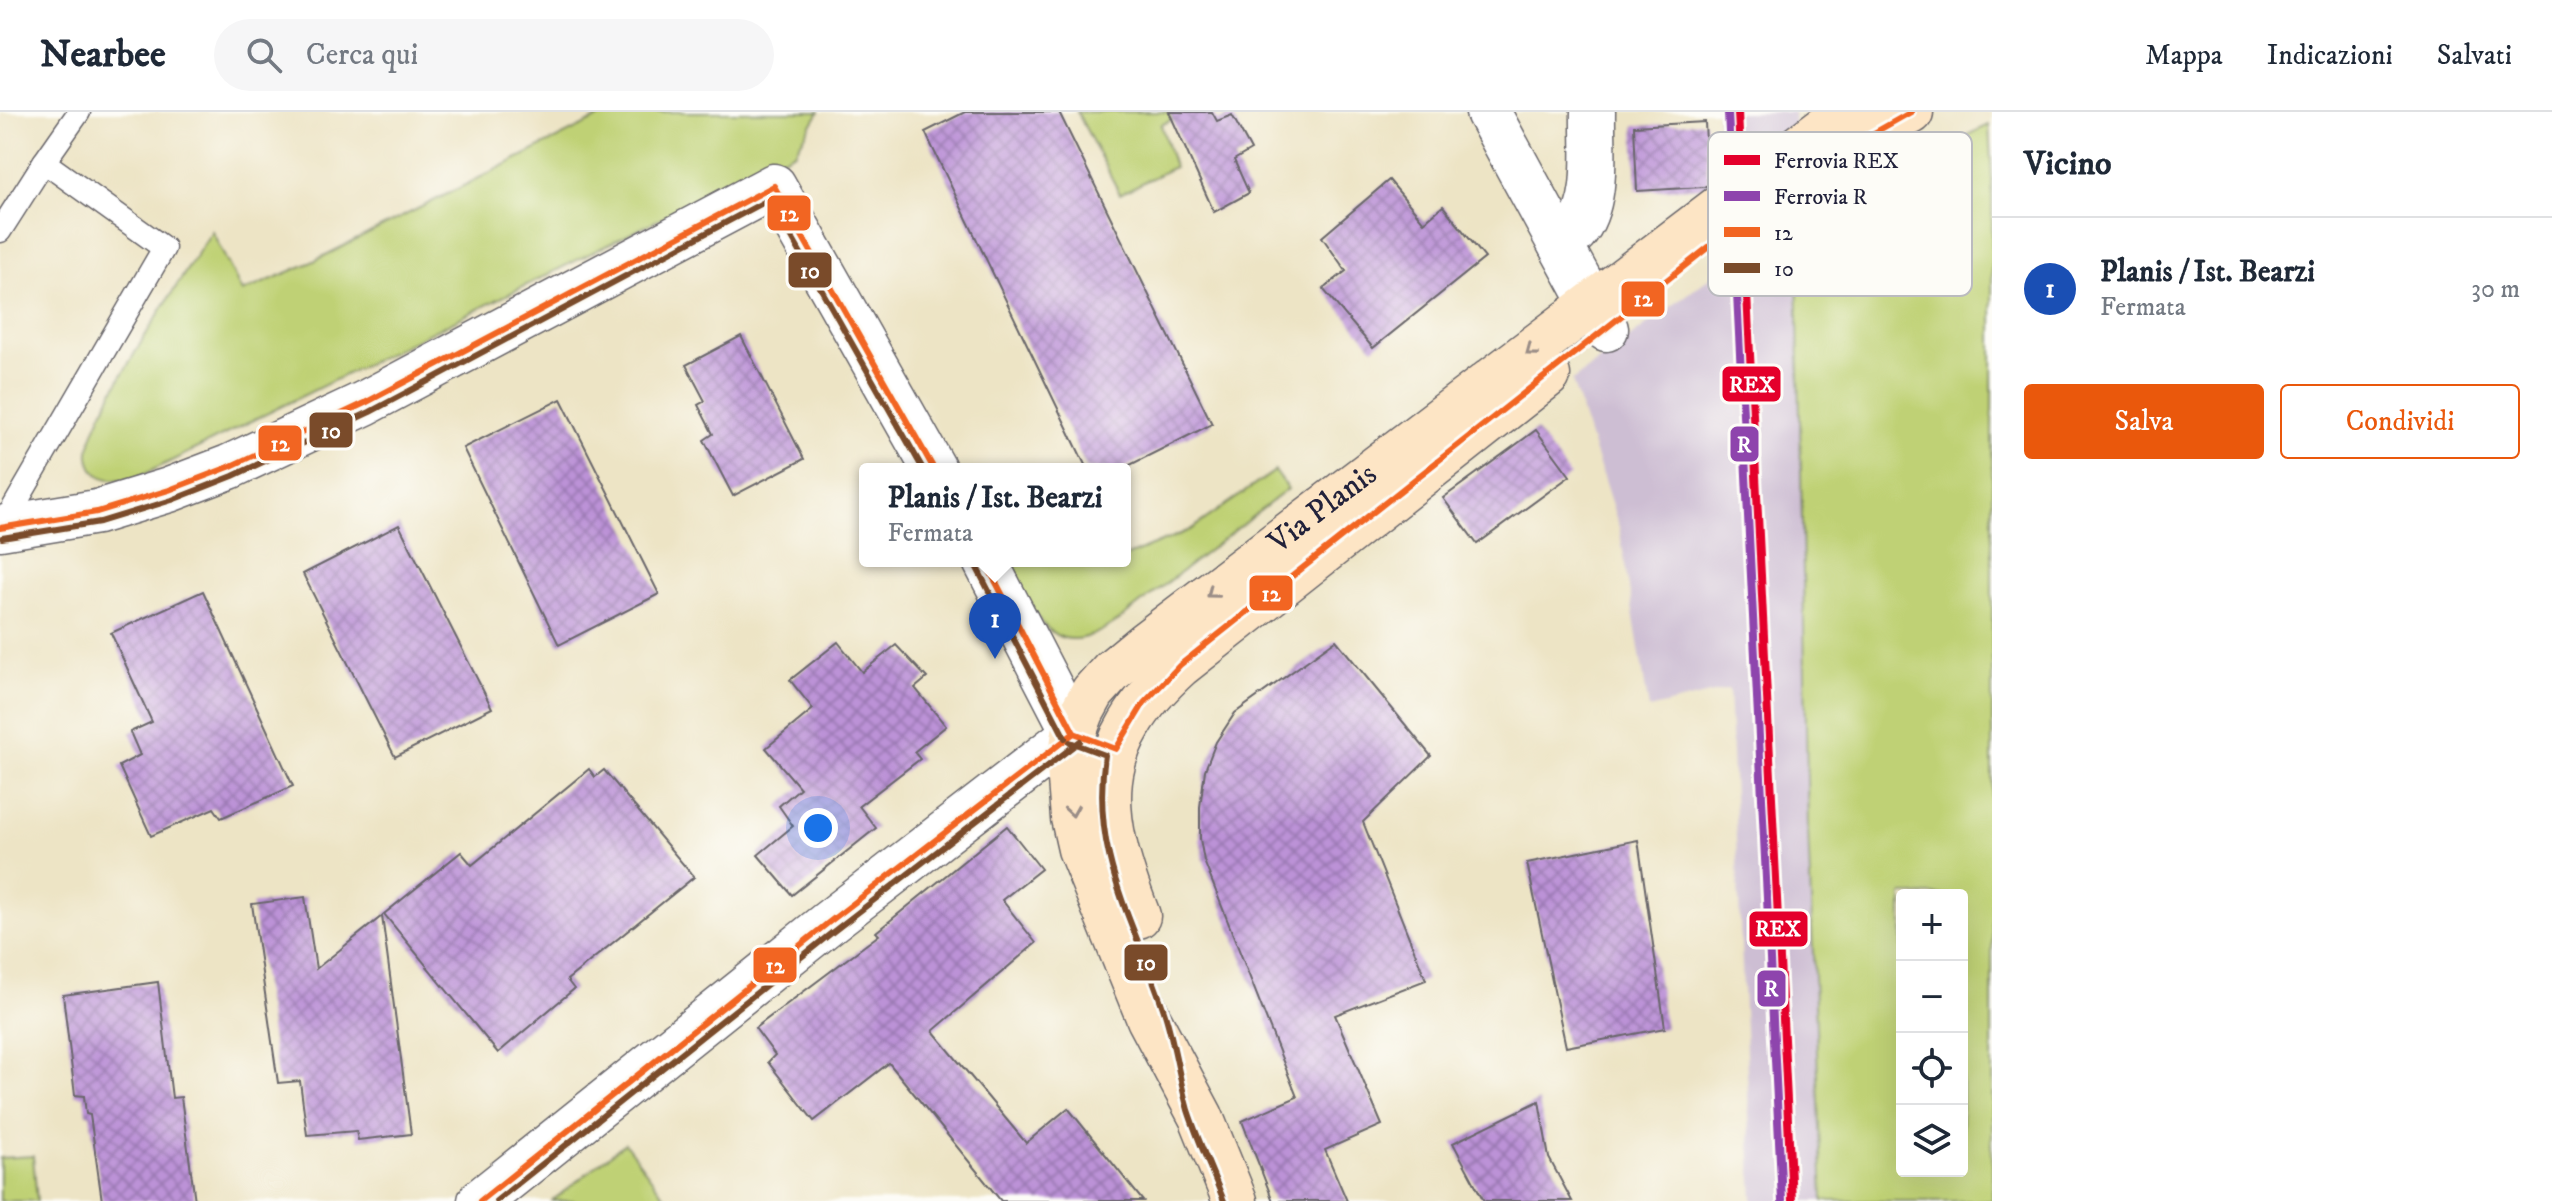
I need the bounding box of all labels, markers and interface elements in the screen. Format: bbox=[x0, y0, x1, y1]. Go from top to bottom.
search box bbox=[214, 19, 774, 91]
text: Nearbee bbox=[40, 31, 166, 79]
icon: search bbox=[242, 33, 286, 77]
text: Cerca qui bbox=[306, 37, 418, 74]
text: Mappa bbox=[2145, 38, 2223, 73]
text: Indicazioni bbox=[2267, 38, 2393, 73]
text: Salvati bbox=[2437, 38, 2512, 73]
legend bbox=[1708, 132, 1972, 296]
text: Vicino bbox=[2024, 143, 2112, 185]
text: Ferrovia REX bbox=[1774, 148, 1899, 175]
text: Ferrovia R bbox=[1774, 184, 1868, 211]
line badge: 12 bbox=[766, 194, 812, 232]
text: 12 bbox=[780, 201, 800, 228]
text: 12 bbox=[1774, 220, 1793, 247]
line badge: 10 bbox=[787, 251, 833, 289]
text: Planis / Ist. Bearzi bbox=[2100, 254, 2315, 291]
text: 10 bbox=[1774, 256, 1794, 283]
text: 10 bbox=[800, 258, 820, 285]
text: 1 bbox=[2045, 273, 2055, 306]
text: 30 m bbox=[2471, 273, 2520, 306]
line badge: 12 bbox=[1620, 280, 1666, 318]
text: 12 bbox=[1634, 286, 1654, 313]
text: Fermata bbox=[2100, 291, 2186, 324]
one-way arrow bbox=[1525, 342, 1540, 356]
line badge: REX bbox=[1721, 365, 1782, 403]
text: REX bbox=[1729, 372, 1775, 399]
button: Salva bbox=[2024, 384, 2264, 459]
button: Condividi bbox=[2280, 384, 2520, 459]
line badge: 10 bbox=[308, 411, 354, 449]
text: 10 bbox=[321, 418, 341, 445]
line badge: 12 bbox=[257, 424, 303, 462]
line badge: R bbox=[1729, 425, 1760, 463]
text: 12 bbox=[271, 431, 291, 458]
text: R bbox=[1737, 432, 1752, 459]
street label: Via Planis bbox=[1260, 455, 1385, 563]
popup bbox=[859, 463, 1131, 567]
text: Planis / Ist. Bearzi bbox=[887, 480, 1103, 517]
text: Fermata bbox=[887, 517, 973, 550]
line badge: 12 bbox=[1248, 574, 1294, 612]
text: 12 bbox=[1262, 581, 1282, 608]
one-way arrow bbox=[1206, 583, 1221, 597]
pin: 1 bbox=[969, 593, 1021, 659]
one-way arrow bbox=[1063, 804, 1080, 818]
your location bbox=[798, 808, 838, 848]
map controls bbox=[1896, 889, 1968, 1177]
button: + bbox=[1896, 889, 1968, 961]
line badge: REX bbox=[1748, 910, 1809, 948]
text: REX bbox=[1755, 916, 1801, 943]
line badge: 10 bbox=[1123, 943, 1169, 982]
line badge: 12 bbox=[752, 946, 798, 984]
text: 10 bbox=[1136, 950, 1156, 977]
text: 12 bbox=[766, 953, 786, 980]
button: − bbox=[1896, 961, 1968, 1033]
line badge: R bbox=[1756, 969, 1787, 1008]
text: R bbox=[1764, 976, 1779, 1003]
button: locate bbox=[1896, 1033, 1968, 1105]
button: layers bbox=[1896, 1105, 1968, 1177]

